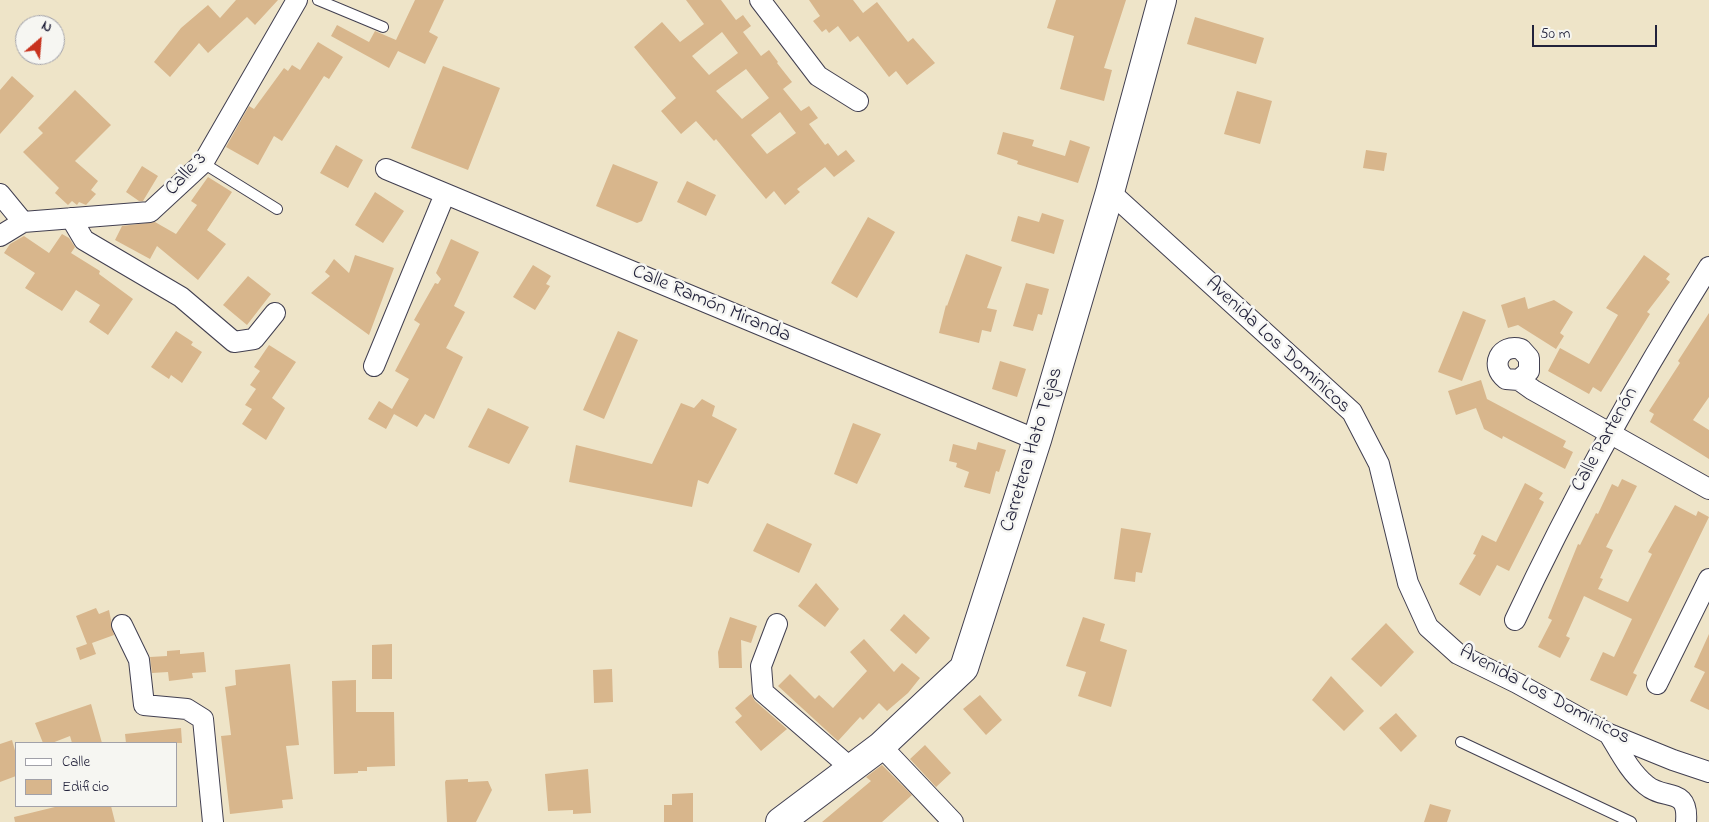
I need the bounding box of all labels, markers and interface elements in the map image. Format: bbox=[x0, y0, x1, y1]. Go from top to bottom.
north arrow bbox=[15, 15, 65, 65]
scale bar bbox=[1534, 15, 1659, 47]
text: N bbox=[38, 16, 56, 39]
text: 50 m bbox=[1540, 23, 1570, 45]
street label: Calle 3 bbox=[161, 148, 213, 202]
street label: Calle Ramón Miranda bbox=[628, 261, 794, 349]
street label: Avenida Los Dominicos bbox=[1199, 272, 1355, 420]
street label: Carretera Hato Tejas bbox=[997, 365, 1069, 535]
street label: Calle Partenón bbox=[1567, 384, 1645, 496]
street label: Avenida Los Dominicos bbox=[1454, 641, 1634, 751]
legend bbox=[15, 742, 178, 807]
text: Calle bbox=[62, 751, 90, 773]
text: Edificio bbox=[62, 776, 109, 798]

